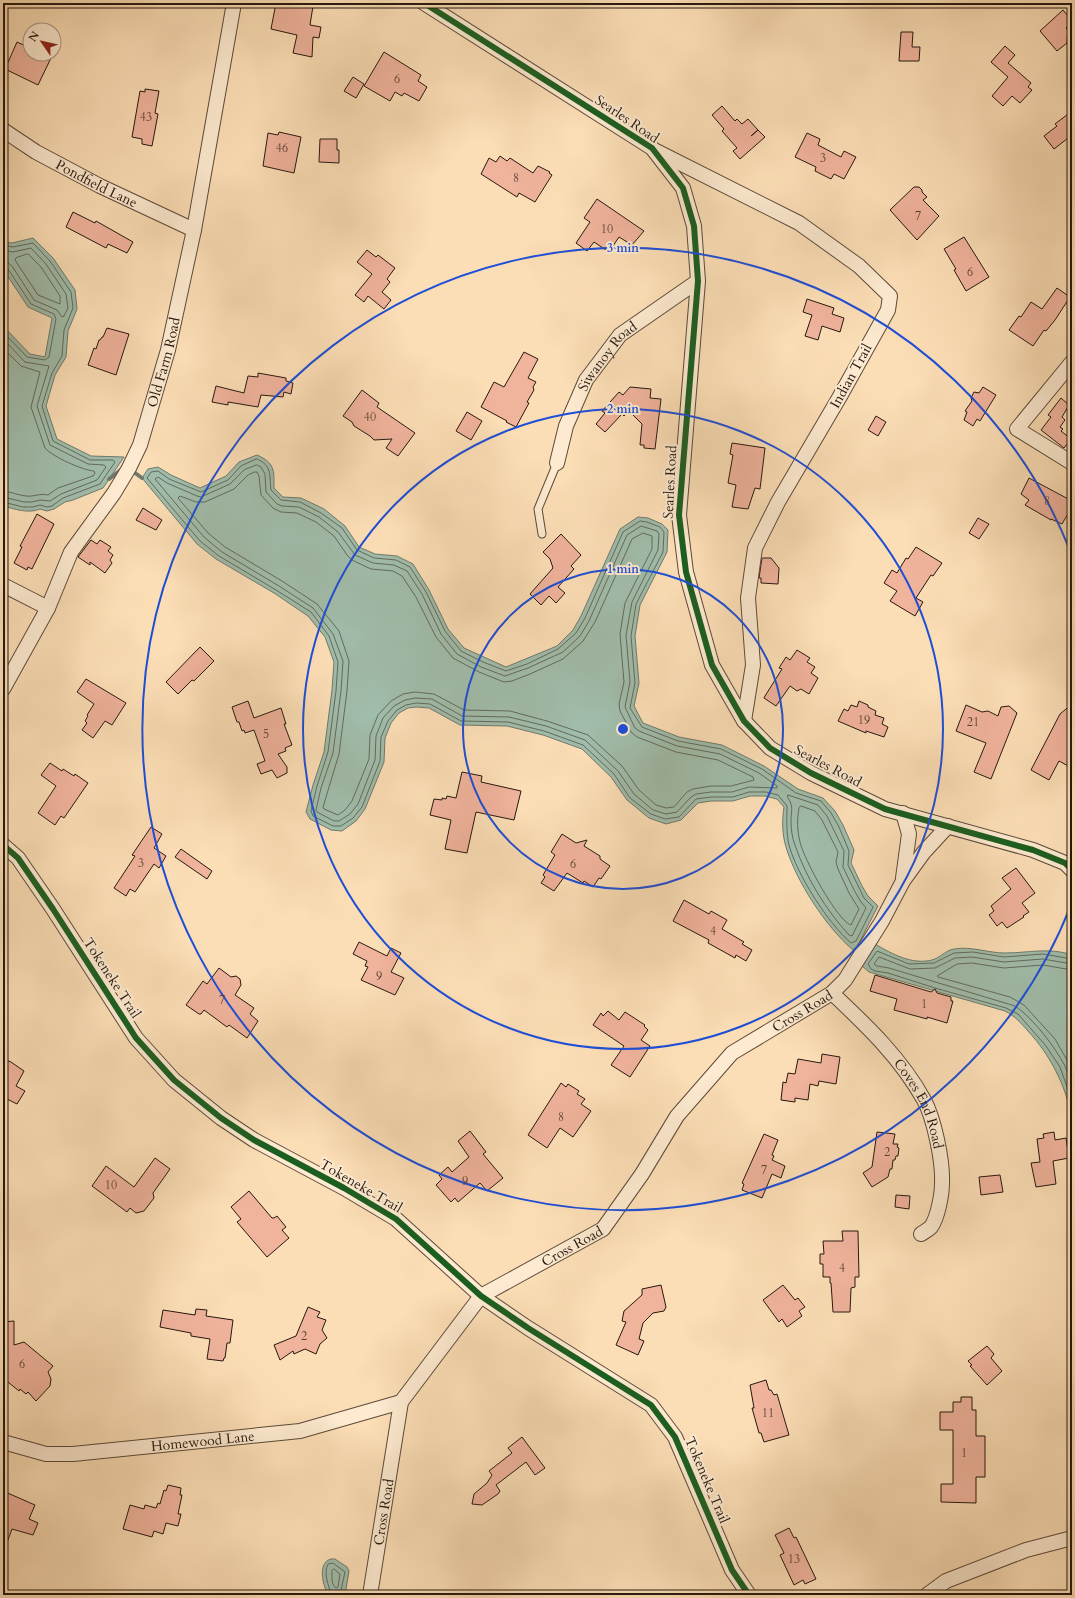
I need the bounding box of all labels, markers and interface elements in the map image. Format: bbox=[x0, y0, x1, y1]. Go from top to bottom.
north arrow bbox=[22, 22, 62, 62]
text: N bbox=[25, 28, 43, 45]
house number: 6 bbox=[394, 71, 400, 87]
street label: Searles Road bbox=[591, 91, 663, 148]
house number: 43 bbox=[140, 109, 152, 125]
house number: 46 bbox=[276, 140, 288, 156]
house number: 3 bbox=[820, 150, 826, 166]
street label: Pondfield Lane bbox=[53, 155, 141, 212]
house number: 8 bbox=[513, 170, 519, 186]
house number: 7 bbox=[915, 208, 921, 224]
house number: 10 bbox=[601, 221, 613, 237]
text: 3 min bbox=[607, 240, 639, 256]
house number: 6 bbox=[967, 264, 973, 280]
street label: Old Farm Road bbox=[142, 315, 184, 409]
street label: Siwanoy Road bbox=[573, 316, 641, 394]
street label: Indian Trail bbox=[826, 340, 877, 412]
text: 2 min bbox=[607, 401, 639, 417]
house number: 40 bbox=[364, 409, 376, 425]
street label: Searles Road bbox=[659, 444, 681, 519]
house number: 8 bbox=[1044, 493, 1050, 509]
text: 1 min bbox=[607, 561, 639, 577]
house number: 19 bbox=[858, 712, 870, 728]
house number: 21 bbox=[967, 714, 979, 730]
centre of rings bbox=[616, 722, 630, 736]
house number: 5 bbox=[263, 726, 269, 742]
street label: Searles Road bbox=[791, 740, 865, 792]
house number: 3 bbox=[138, 855, 144, 871]
house number: 6 bbox=[570, 856, 576, 872]
house number: 4 bbox=[710, 923, 716, 939]
street label: Tokeneke Trail bbox=[79, 934, 145, 1022]
house number: 9 bbox=[376, 968, 382, 984]
street label: Cross Road bbox=[768, 985, 836, 1036]
house number: 7 bbox=[219, 992, 225, 1008]
house number: 1 bbox=[921, 996, 927, 1012]
street label: Coves End Road bbox=[890, 1054, 948, 1151]
house number: 8 bbox=[558, 1109, 564, 1125]
house number: 2 bbox=[884, 1144, 890, 1160]
street label: Tokeneke Trail bbox=[316, 1155, 406, 1218]
house number: 7 bbox=[761, 1162, 767, 1178]
house number: 9 bbox=[462, 1173, 468, 1189]
house number: 10 bbox=[105, 1177, 117, 1193]
street label: Cross Road bbox=[538, 1221, 606, 1271]
house number: 4 bbox=[839, 1260, 845, 1276]
house number: 2 bbox=[301, 1328, 307, 1344]
house number: 6 bbox=[19, 1356, 25, 1372]
house number: 11 bbox=[762, 1405, 774, 1421]
street label: Homewood Lane bbox=[150, 1426, 255, 1456]
street label: Tokeneke Trail bbox=[680, 1434, 734, 1527]
house number: 1 bbox=[961, 1445, 967, 1461]
street label: Cross Road bbox=[369, 1477, 398, 1547]
house number: 13 bbox=[788, 1551, 800, 1567]

